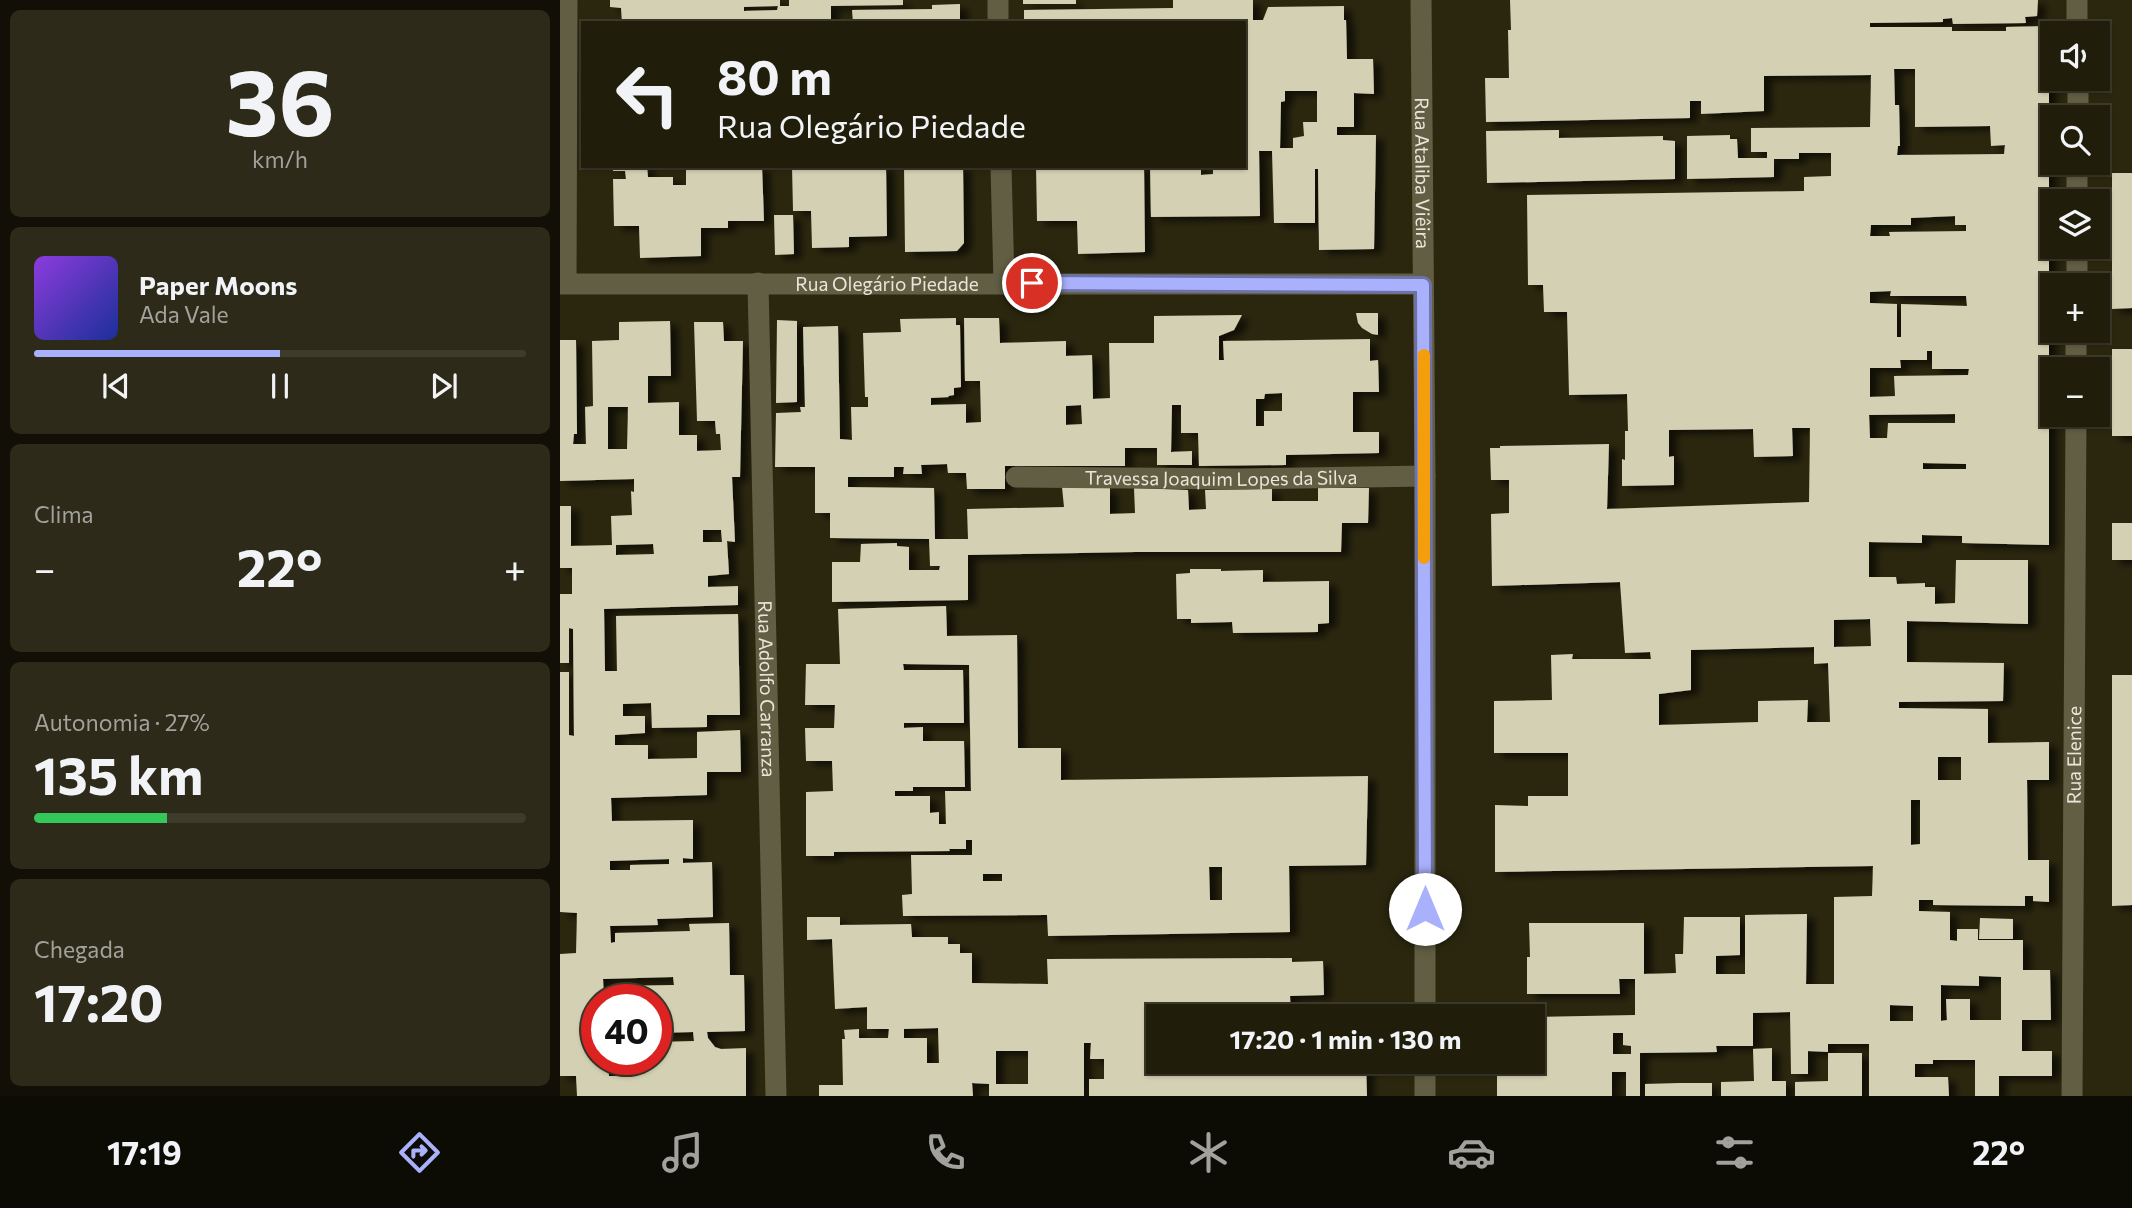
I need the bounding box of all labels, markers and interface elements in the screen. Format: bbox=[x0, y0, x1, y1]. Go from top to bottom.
map controls bbox=[2040, 21, 2110, 427]
button: sound bbox=[2040, 21, 2110, 91]
text: 36 bbox=[225, 43, 335, 155]
text: 80 m bbox=[717, 45, 832, 105]
icon: left bbox=[602, 49, 693, 140]
street label: Rua Ataliba Viêira bbox=[1411, 97, 1435, 249]
text: Rua Olegário Piedade bbox=[717, 105, 1026, 145]
button: search bbox=[2040, 105, 2110, 175]
text: km/h bbox=[252, 145, 308, 173]
button: layers bbox=[2040, 189, 2110, 259]
pin bbox=[1002, 253, 1062, 313]
icon: arrive bbox=[1013, 264, 1051, 302]
text: Paper Moons bbox=[139, 269, 297, 300]
street label: Rua Olegário Piedade bbox=[795, 272, 979, 295]
button: + bbox=[2040, 273, 2110, 343]
text: Ada Vale bbox=[139, 300, 229, 328]
button: − bbox=[2040, 357, 2110, 427]
icon: previous bbox=[97, 367, 135, 405]
icon: pause bbox=[261, 367, 299, 405]
icon: next bbox=[425, 367, 463, 405]
street label: Travessa Joaquim Lopes da Silva bbox=[1085, 465, 1357, 490]
text: Clima bbox=[34, 500, 94, 528]
text: 22° bbox=[237, 534, 322, 598]
text: − bbox=[34, 544, 56, 591]
text: + bbox=[504, 544, 526, 591]
street label: Rua Adolfo Carranza bbox=[754, 600, 781, 778]
street label: Rua Elenice bbox=[2062, 706, 2085, 804]
text: Autonomia · 27% bbox=[34, 708, 210, 736]
text: 135 km bbox=[34, 742, 203, 806]
position arrow bbox=[1388, 872, 1462, 946]
text: Chegada bbox=[34, 935, 125, 963]
text: 17:20 bbox=[34, 969, 164, 1033]
speed limit sign: 40 bbox=[581, 984, 672, 1075]
text: 17:20 · 1 min · 130 m bbox=[1230, 1023, 1462, 1054]
icon: directions bbox=[395, 1128, 444, 1177]
icon: music bbox=[658, 1128, 707, 1177]
icon: phone bbox=[921, 1128, 970, 1177]
icon: climate bbox=[1184, 1128, 1233, 1177]
icon: car bbox=[1447, 1128, 1496, 1177]
icon: filters bbox=[1710, 1128, 1759, 1177]
text: 17:19 bbox=[107, 1132, 182, 1172]
text: 22° bbox=[1972, 1132, 2025, 1172]

